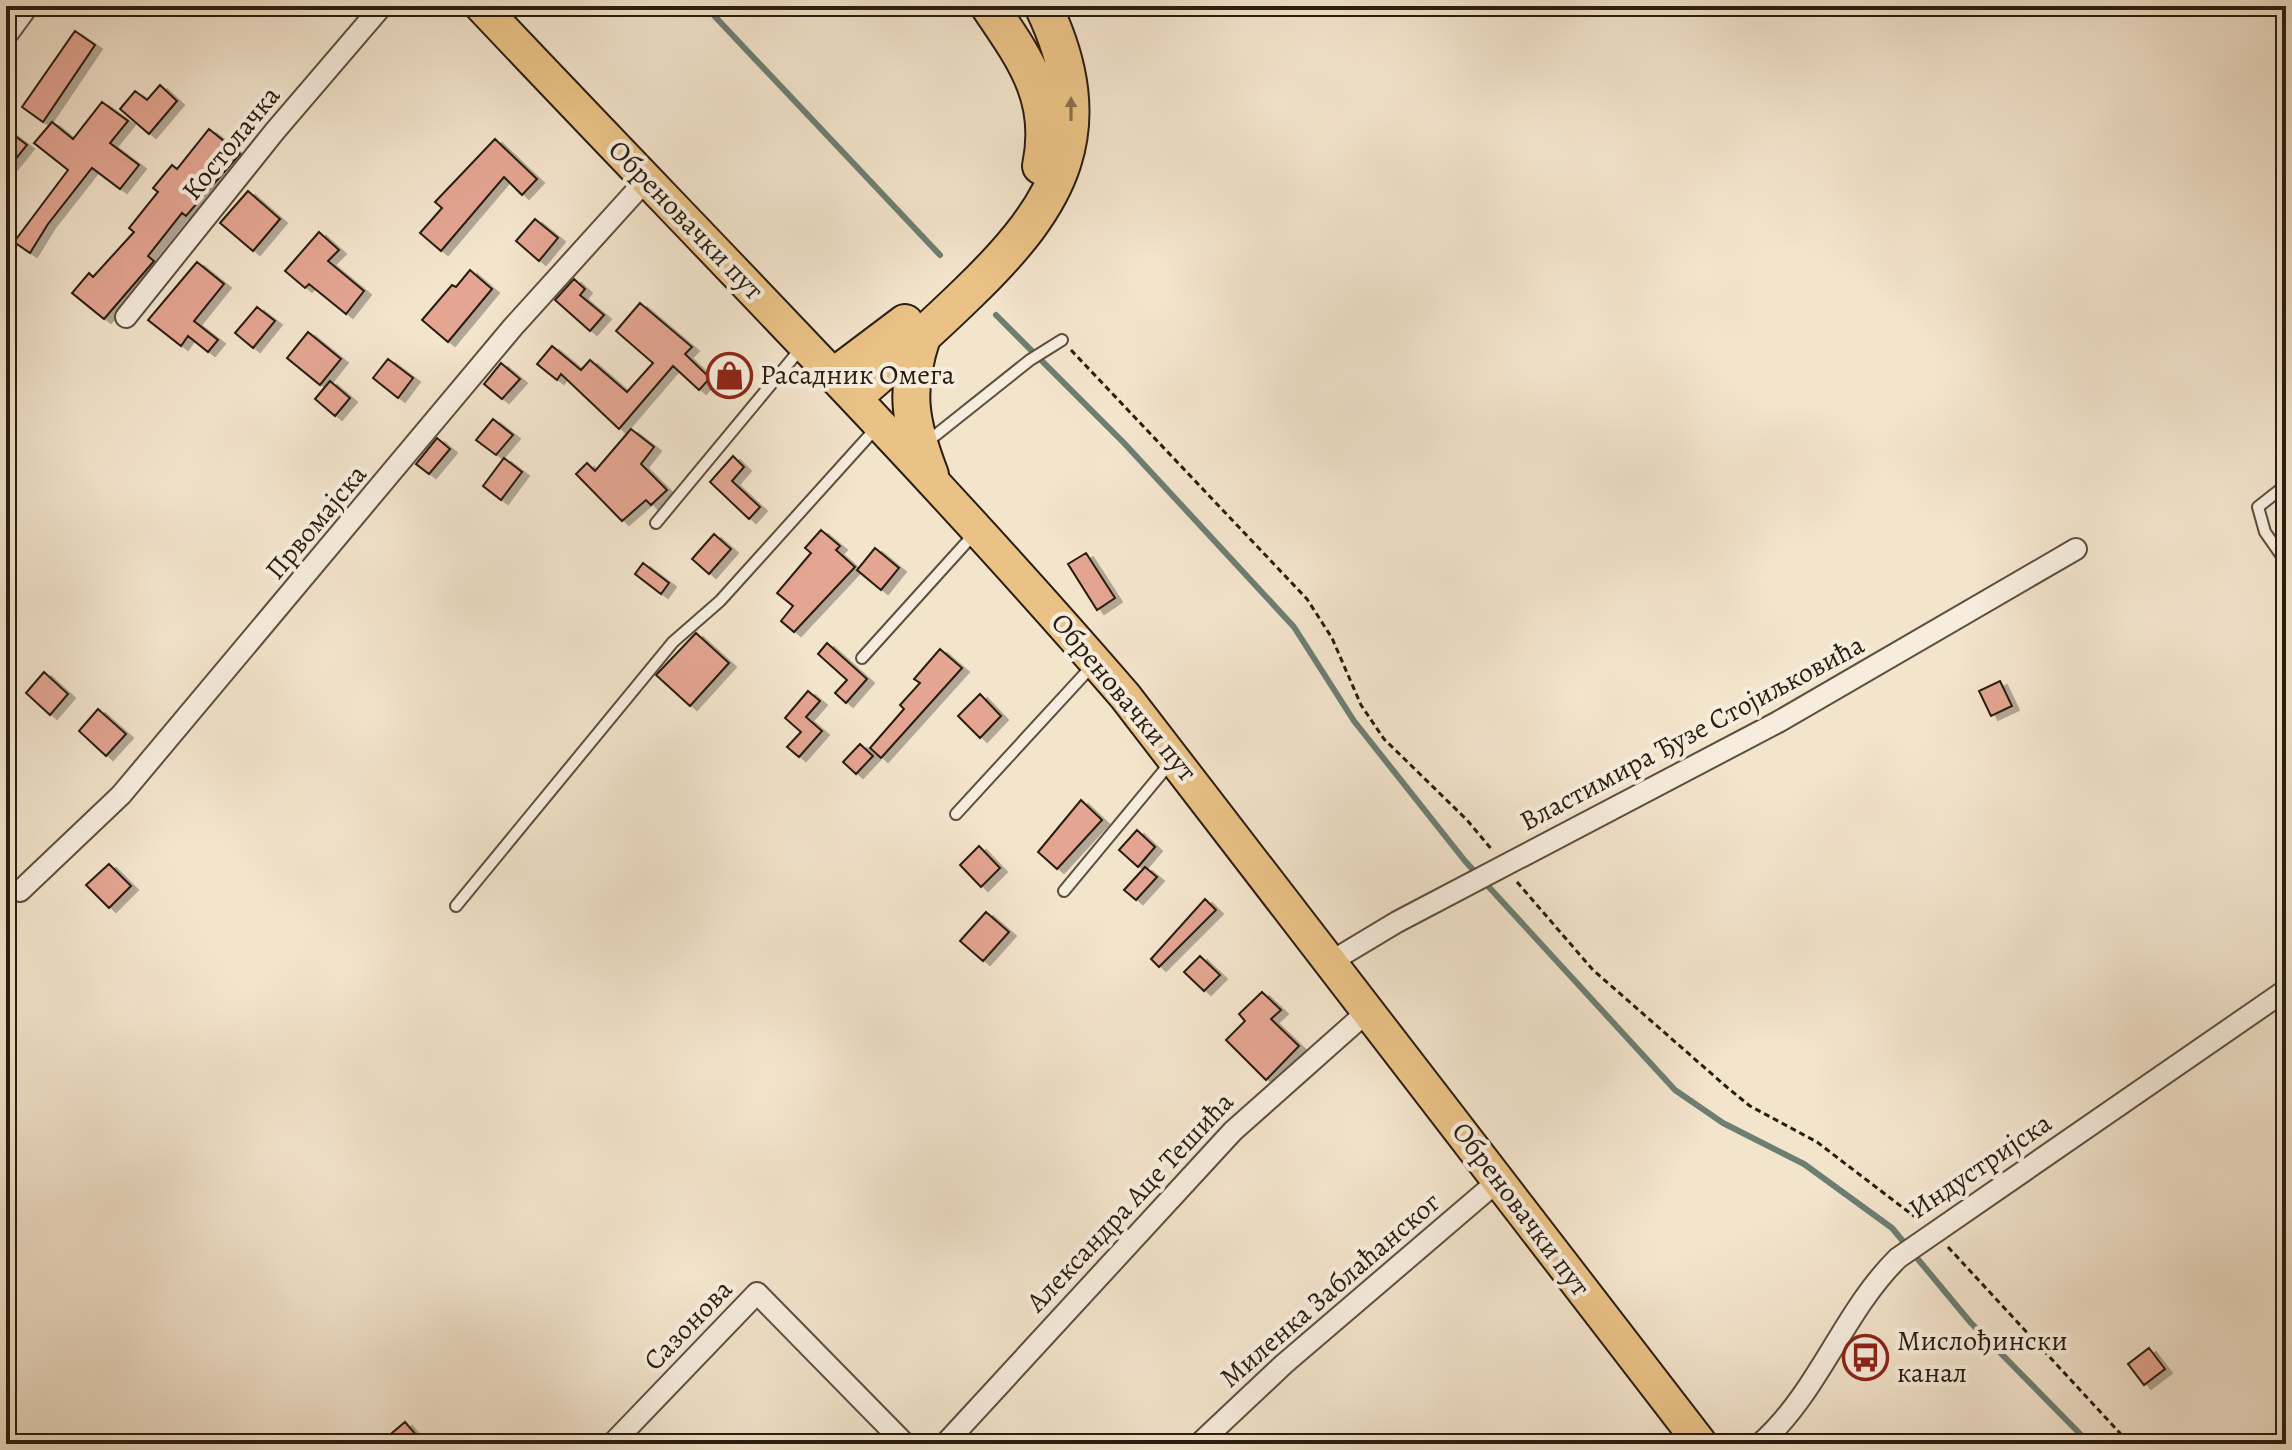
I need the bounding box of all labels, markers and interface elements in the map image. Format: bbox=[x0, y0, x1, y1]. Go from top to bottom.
street label: Костолачка bbox=[173, 78, 289, 208]
one-way arrow bbox=[1065, 96, 1077, 121]
street label: Обреновачки пут bbox=[600, 132, 772, 308]
shop icon: Расадник Омега bbox=[705, 351, 753, 399]
place label: Расадник Омега bbox=[760, 356, 955, 394]
street label: Првомајска bbox=[257, 456, 376, 588]
street label: Обреновачки пут bbox=[1042, 605, 1206, 789]
street label: Властимира Ђузе Стојиљковића bbox=[1513, 626, 1871, 840]
street label: Александра Аце Тешића bbox=[1017, 1084, 1242, 1321]
street label: Индустријска bbox=[1901, 1104, 2059, 1228]
street label: Обреновачки пут bbox=[1443, 1114, 1599, 1304]
street label: Миленка Заблаћанског bbox=[1212, 1183, 1449, 1396]
street label: Сазонова bbox=[635, 1271, 741, 1379]
place label: Мислођински канал bbox=[1897, 1322, 2068, 1392]
bus stop icon: Мислођински канал bbox=[1842, 1333, 1890, 1381]

